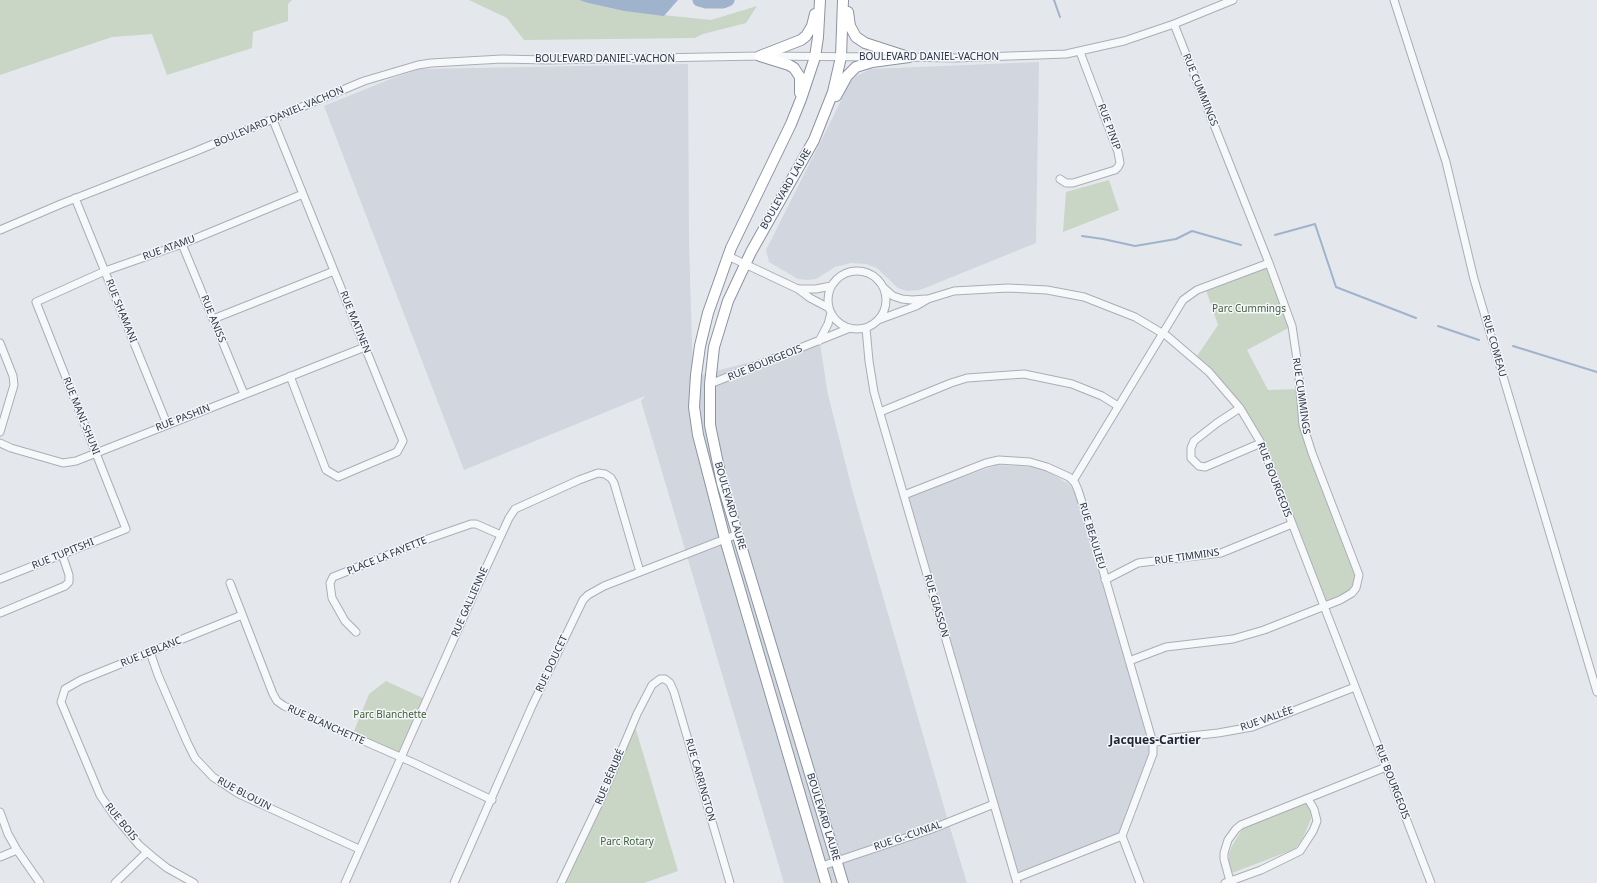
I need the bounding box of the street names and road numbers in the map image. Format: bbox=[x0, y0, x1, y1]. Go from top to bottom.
street label: BOULEVARD DANIEL-VACHON bbox=[859, 51, 999, 63]
street label: RUE CUMMINGS bbox=[1180, 52, 1220, 128]
street label: BOULEVARD DANIEL-VACHON bbox=[535, 53, 675, 65]
street label: BOULEVARD DANIEL-VACHON bbox=[212, 84, 346, 150]
street label: RUE PINIP bbox=[1095, 102, 1123, 152]
street label: BOULEVARD LAURE bbox=[758, 146, 814, 232]
street label: RUE ATAMU bbox=[141, 233, 197, 263]
street label: RUE SHAMANI bbox=[103, 277, 139, 345]
street label: RUE MATINEN bbox=[337, 289, 373, 355]
street label: RUE ANISS bbox=[198, 294, 228, 344]
street label: RUE COMEAU bbox=[1479, 314, 1509, 378]
street label: RUE BOURGEOIS bbox=[726, 343, 804, 383]
street label: RUE CUMMINGS bbox=[1290, 357, 1312, 435]
street label: RUE MANI-SHUNI bbox=[60, 375, 102, 457]
street label: RUE PASHIN bbox=[154, 402, 212, 434]
street label: RUE BOURGEOIS bbox=[1254, 441, 1294, 519]
street label: BOULEVARD LAURE bbox=[712, 460, 748, 552]
street label: RUE BEAULIEU bbox=[1076, 501, 1108, 571]
street label: PLACE LA FAYETTE bbox=[345, 535, 429, 577]
street label: RUE TUPITSHI bbox=[30, 536, 96, 572]
street label: RUE TIMMINS bbox=[1154, 547, 1220, 567]
street label: RUE GALLIENNE bbox=[449, 565, 491, 639]
street label: RUE GIASSON bbox=[921, 573, 951, 639]
street label: RUE LEBLANC bbox=[119, 634, 183, 670]
street label: RUE DOUCET bbox=[534, 634, 570, 694]
street label: RUE BLANCHETTE bbox=[285, 703, 367, 747]
street label: RUE VALLÉE bbox=[1239, 704, 1295, 734]
street label: RUE CARRINGTON bbox=[682, 737, 718, 823]
street label: RUE BOURGEOIS bbox=[1372, 743, 1412, 821]
street label: RUE BÉRUBÉ bbox=[593, 747, 627, 807]
street label: BOULEVARD LAURE bbox=[804, 772, 842, 862]
street label: RUE BLOUIN bbox=[215, 775, 273, 813]
street label: RUE BOIS bbox=[102, 801, 140, 843]
street label: RUE G.-CUNIAL bbox=[872, 819, 944, 853]

